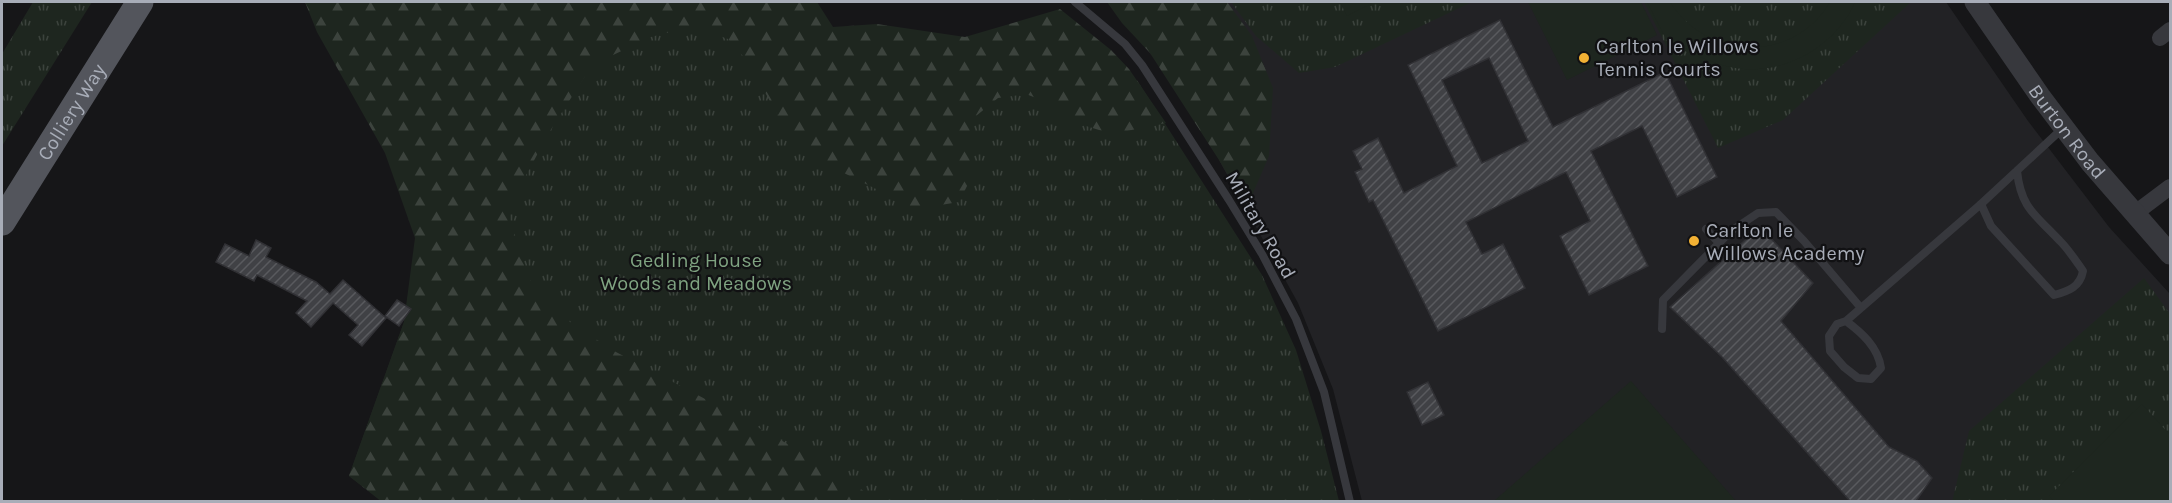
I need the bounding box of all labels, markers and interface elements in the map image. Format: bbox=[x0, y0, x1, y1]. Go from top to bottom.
place label: Carlton le Willows Tennis Courts bbox=[1596, 35, 1759, 81]
marker: Carlton le Willows Tennis Courts bbox=[1577, 51, 1591, 65]
street label: Colliery Way bbox=[33, 60, 110, 165]
street label: Burton Road bbox=[2023, 80, 2110, 184]
street label: Military Road bbox=[1221, 167, 1301, 283]
place label: Carlton le Willows Academy bbox=[1706, 219, 1865, 265]
marker: Carlton le Willows Academy bbox=[1687, 234, 1701, 248]
park label: Gedling House Woods and Meadows bbox=[600, 249, 792, 295]

